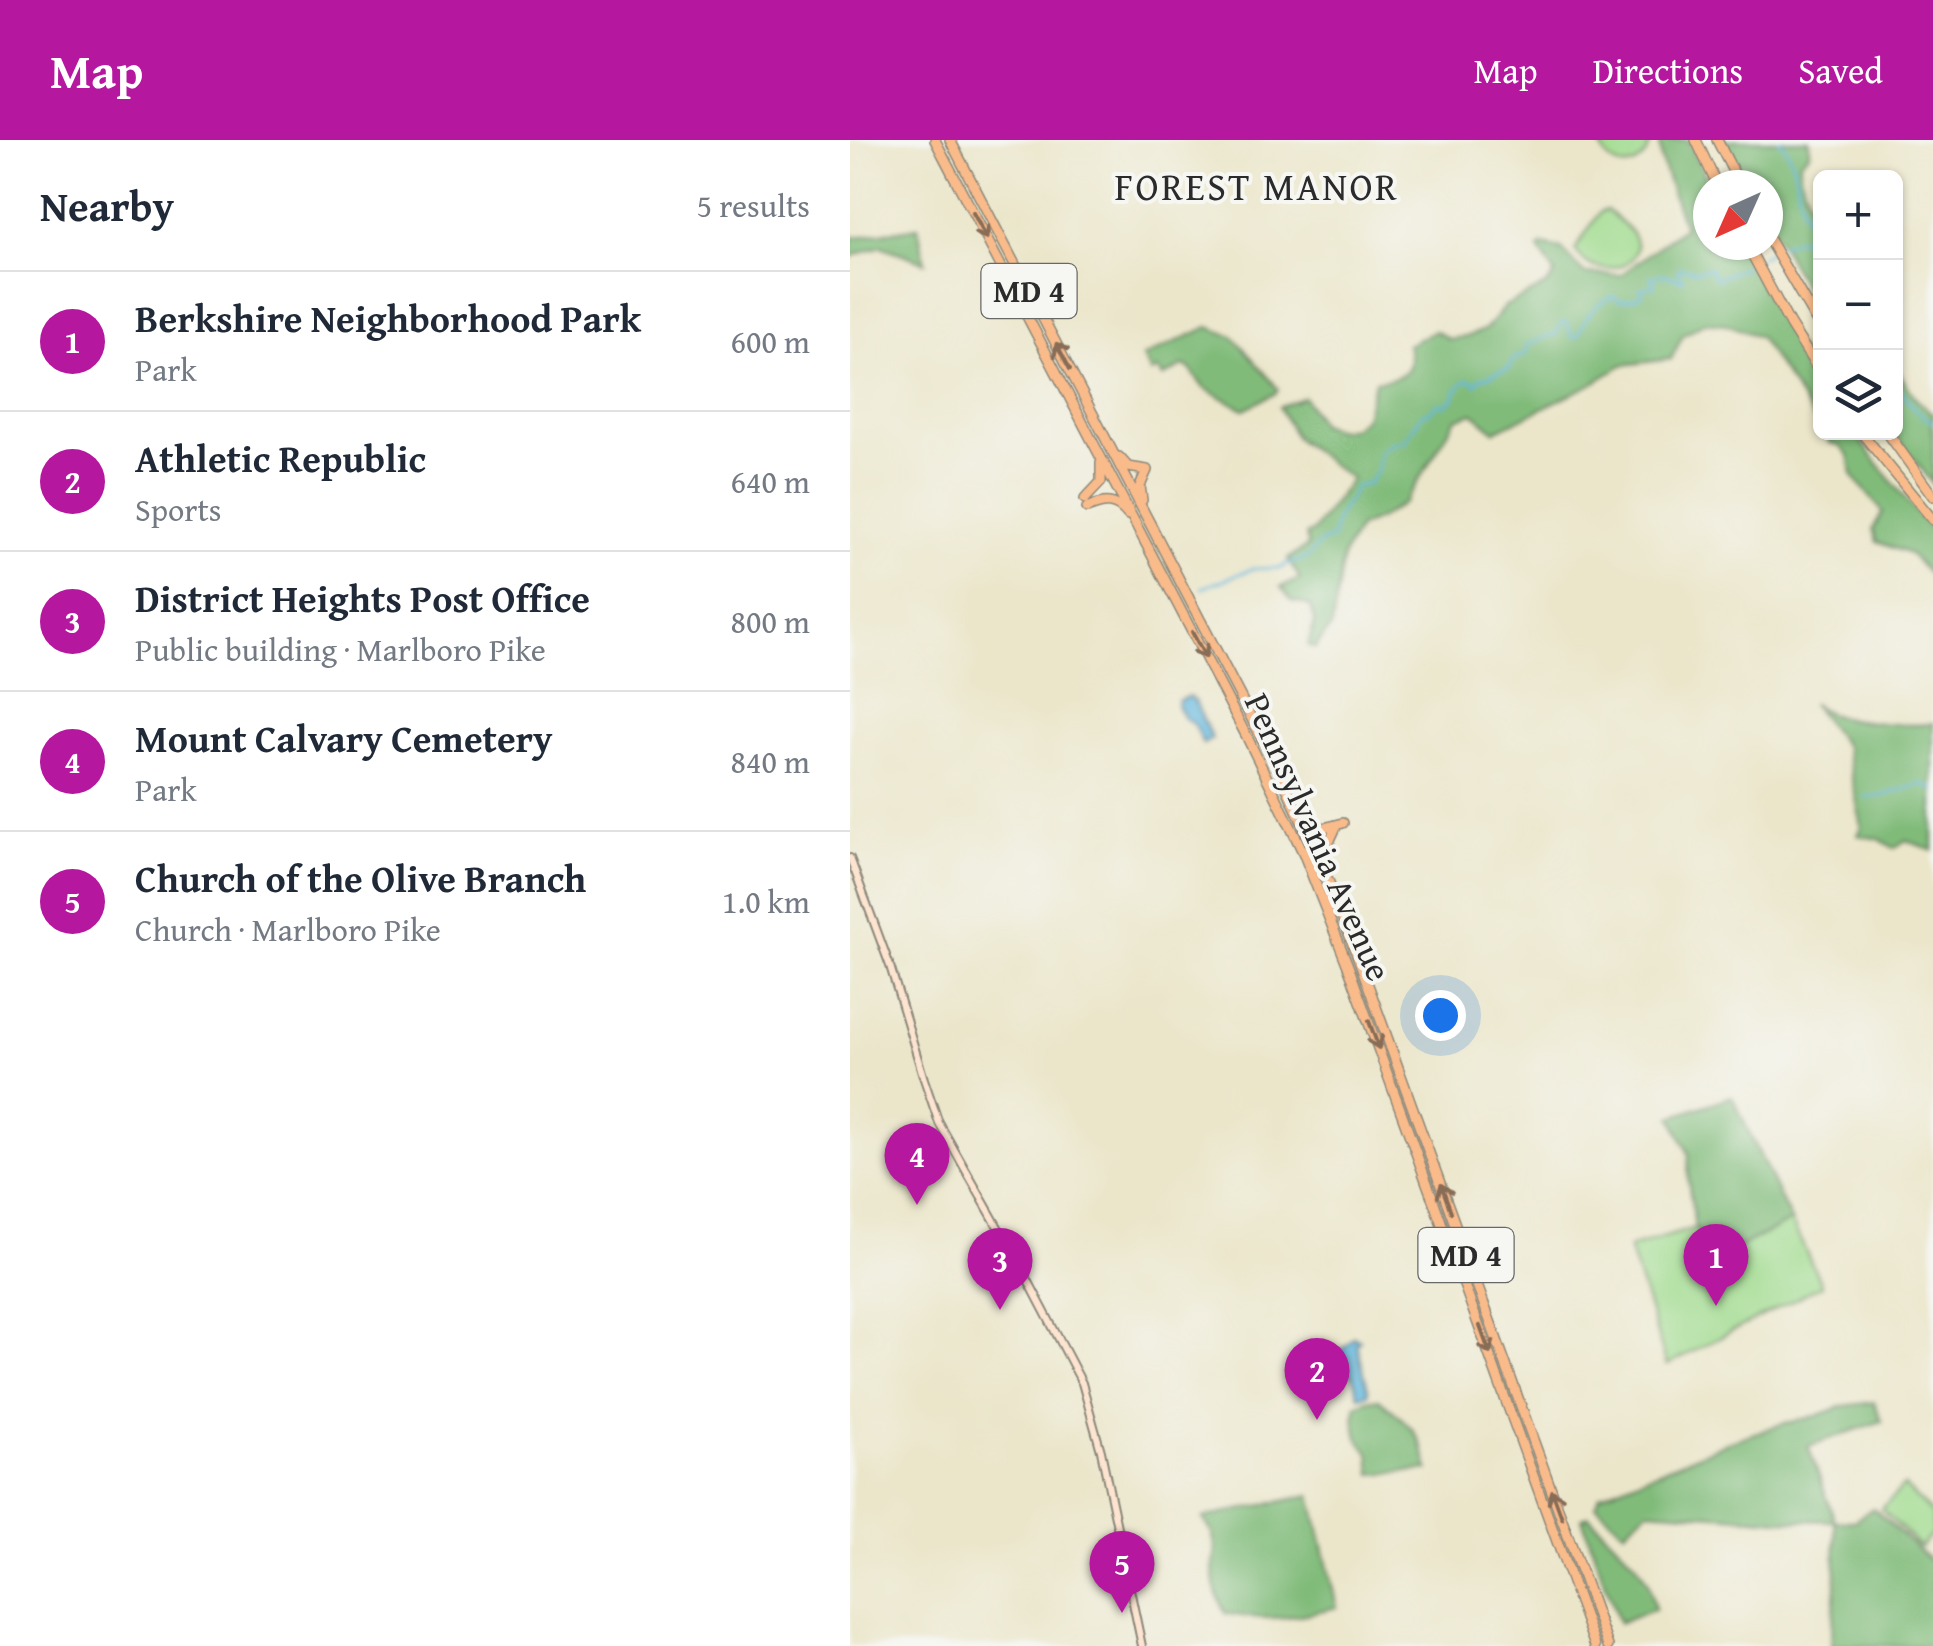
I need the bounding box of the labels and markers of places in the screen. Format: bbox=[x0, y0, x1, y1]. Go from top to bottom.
pin: 4 bbox=[884, 1122, 950, 1205]
pin: 1 bbox=[1684, 1224, 1748, 1306]
pin: 3 bbox=[968, 1228, 1032, 1310]
pin: 2 bbox=[1284, 1338, 1350, 1420]
pin: 5 bbox=[1090, 1530, 1154, 1613]

